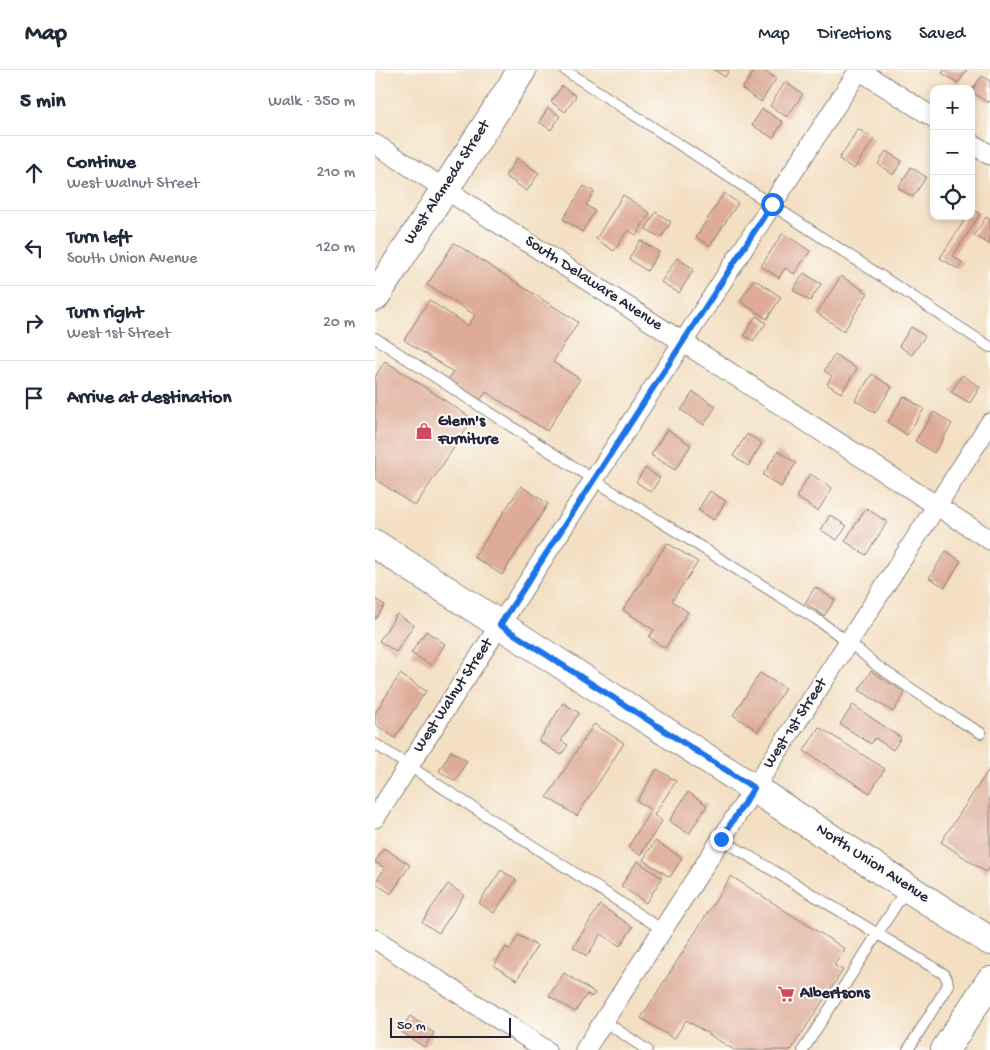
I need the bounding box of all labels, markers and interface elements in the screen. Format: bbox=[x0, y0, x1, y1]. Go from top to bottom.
text: Map bbox=[25, 20, 67, 49]
text: Map bbox=[758, 24, 790, 45]
text: Directions bbox=[818, 24, 891, 45]
text: Saved bbox=[919, 24, 965, 45]
map controls bbox=[930, 85, 975, 220]
button: + bbox=[930, 85, 975, 130]
text: 5 min bbox=[20, 90, 65, 115]
text: Walk · 350 m bbox=[268, 93, 355, 112]
street label: West Alameda Street bbox=[401, 116, 496, 249]
button: − bbox=[930, 130, 975, 175]
text: Continue bbox=[67, 152, 136, 175]
icon: ahead bbox=[20, 159, 48, 187]
text: 210 m bbox=[316, 164, 355, 183]
text: West Walnut Street bbox=[67, 175, 199, 194]
button: locate bbox=[930, 175, 975, 220]
route start bbox=[761, 193, 784, 216]
text: Turn left bbox=[67, 227, 131, 250]
street label: South Delaware Avenue bbox=[521, 232, 666, 336]
icon: left bbox=[20, 234, 48, 262]
text: 120 m bbox=[316, 239, 355, 258]
text: South Union Avenue bbox=[67, 250, 197, 269]
text: Turn right bbox=[67, 302, 143, 325]
icon: right bbox=[20, 309, 48, 337]
text: 20 m bbox=[323, 314, 355, 333]
text: West 1st Street bbox=[67, 325, 170, 344]
icon: arrive bbox=[20, 384, 48, 412]
text: Arrive at destination bbox=[67, 387, 231, 410]
place label: Glenn's Furniture bbox=[437, 413, 499, 450]
shop icon: Glenn's Furniture bbox=[414, 421, 434, 441]
street label: West Walnut Street bbox=[410, 634, 499, 757]
street label: West 1st Street bbox=[760, 674, 833, 773]
street label: North Union Avenue bbox=[812, 820, 933, 908]
route end bbox=[710, 828, 733, 851]
supermarket icon: Albertsons bbox=[776, 984, 796, 1004]
place label: Albertsons bbox=[799, 985, 871, 1004]
scale bar bbox=[390, 1015, 511, 1038]
text: 50 m bbox=[397, 1018, 426, 1035]

